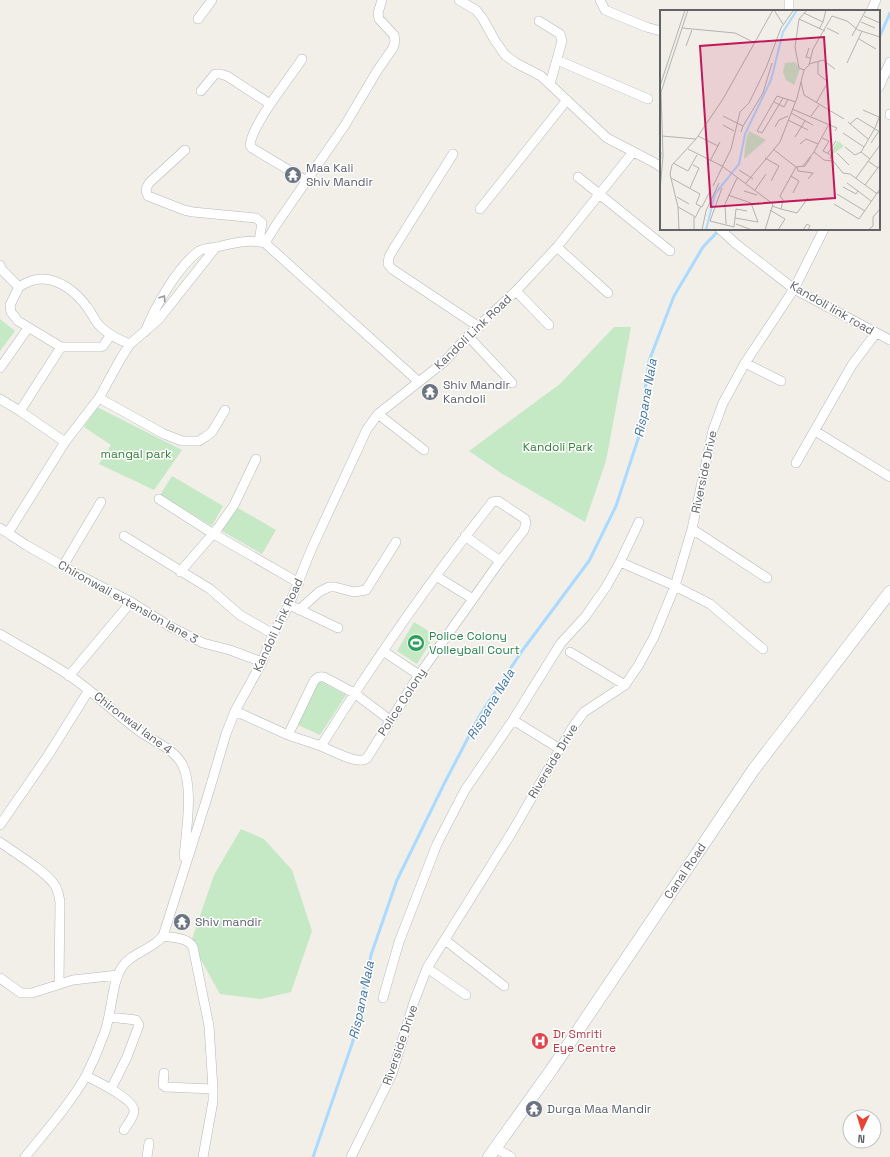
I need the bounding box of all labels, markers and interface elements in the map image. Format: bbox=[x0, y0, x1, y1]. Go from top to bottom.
inset map bbox=[660, 10, 880, 230]
place label: Maa Kali Shiv Mandir bbox=[306, 160, 374, 190]
temple icon: Maa Kali Shiv Mandir bbox=[283, 165, 303, 185]
street label: Kandoli link road bbox=[787, 277, 877, 339]
street label: Kandoli Link Road bbox=[431, 291, 515, 373]
one-way arrow bbox=[158, 295, 165, 302]
water label: Rispana Nala bbox=[630, 357, 661, 439]
place label: Shiv Mandir Kandoli bbox=[443, 377, 511, 407]
temple icon: Shiv Mandir Kandoli bbox=[420, 382, 440, 402]
street label: Riverside Drive bbox=[687, 429, 721, 515]
park label: Kandoli Park bbox=[523, 439, 594, 455]
park label: mangal park bbox=[101, 446, 172, 462]
street label: Chironwali extension lane 3 bbox=[55, 557, 201, 647]
street label: Kandoli Link Road bbox=[249, 576, 307, 674]
place label: Police Colony Volleyball Court bbox=[429, 628, 520, 658]
sports icon: Police Colony Volleyball Court bbox=[406, 633, 426, 653]
street label: Police Colony bbox=[374, 665, 430, 739]
water label: Rispana Nala bbox=[463, 665, 518, 743]
street label: Chironwal lane 4 bbox=[91, 688, 176, 758]
street label: Riverside Drive bbox=[524, 721, 582, 801]
street label: Canal Road bbox=[660, 840, 710, 902]
temple icon: Shiv mandir bbox=[172, 912, 192, 932]
place label: Shiv mandir bbox=[195, 914, 262, 930]
water label: Rispana Nala bbox=[345, 959, 378, 1041]
street label: Riverside Drive bbox=[379, 1003, 421, 1087]
place label: Dr Smriti Eye Centre bbox=[553, 1026, 616, 1056]
hospital icon: Dr Smriti Eye Centre bbox=[530, 1031, 550, 1051]
temple icon: Durga Maa Mandir bbox=[524, 1099, 544, 1119]
place label: Durga Maa Mandir bbox=[547, 1101, 652, 1117]
north arrow bbox=[842, 1109, 882, 1149]
text: N bbox=[857, 1132, 865, 1146]

